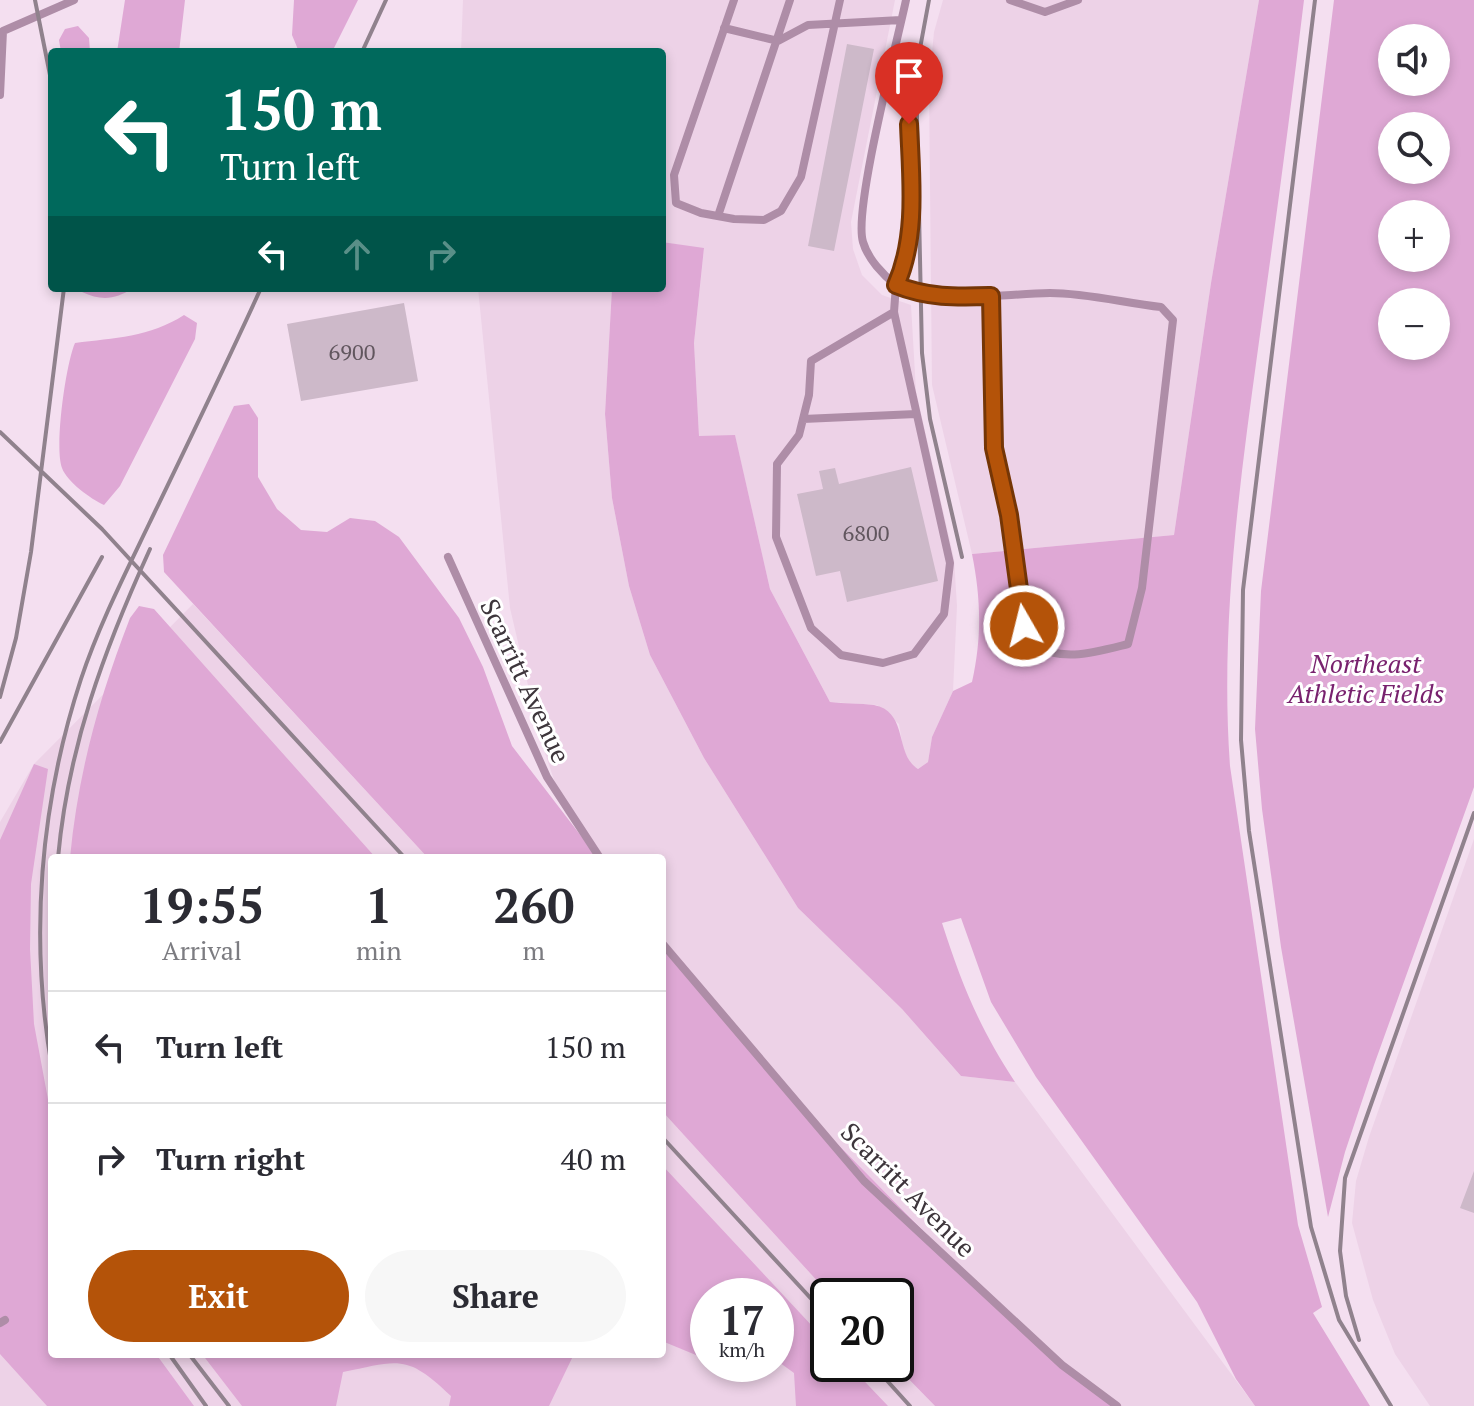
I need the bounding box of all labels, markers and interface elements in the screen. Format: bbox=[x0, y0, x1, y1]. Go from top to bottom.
map controls bbox=[1378, 24, 1450, 360]
button: sound bbox=[1378, 24, 1450, 96]
pin bbox=[875, 42, 943, 124]
icon: arrive bbox=[887, 54, 931, 98]
text: 150 m bbox=[220, 72, 382, 146]
icon: left bbox=[88, 80, 192, 184]
button: search bbox=[1378, 112, 1450, 184]
text: Turn left bbox=[220, 143, 360, 190]
button: + bbox=[1378, 200, 1450, 272]
icon: left bbox=[251, 232, 295, 276]
icon: ahead bbox=[335, 232, 379, 276]
icon: right bbox=[419, 232, 463, 276]
button: − bbox=[1378, 288, 1450, 360]
house number: 6900 bbox=[329, 337, 375, 366]
house number: 6800 bbox=[843, 518, 889, 547]
position arrow bbox=[982, 584, 1066, 668]
street label: Scarritt Avenue bbox=[473, 593, 579, 768]
park label: Northeast Athletic Fields bbox=[1286, 646, 1444, 710]
text: 19:55 bbox=[139, 873, 264, 937]
text: 1 bbox=[365, 873, 392, 937]
text: 260 bbox=[493, 873, 575, 937]
text: Arrival bbox=[162, 933, 242, 967]
text: min bbox=[356, 933, 402, 967]
text: m bbox=[523, 933, 545, 967]
icon: left bbox=[88, 1025, 132, 1069]
text: Turn left bbox=[156, 1027, 283, 1067]
text: 150 m bbox=[545, 1027, 626, 1067]
street label: Scarritt Avenue bbox=[834, 1115, 983, 1264]
icon: right bbox=[88, 1137, 132, 1181]
text: Turn right bbox=[156, 1139, 305, 1179]
text: 40 m bbox=[561, 1139, 626, 1179]
button: Exit bbox=[88, 1250, 349, 1342]
button: Share bbox=[365, 1250, 626, 1342]
speed limit sign: 20 bbox=[810, 1278, 914, 1382]
text: 17 bbox=[719, 1293, 765, 1346]
text: km/h bbox=[719, 1336, 765, 1363]

